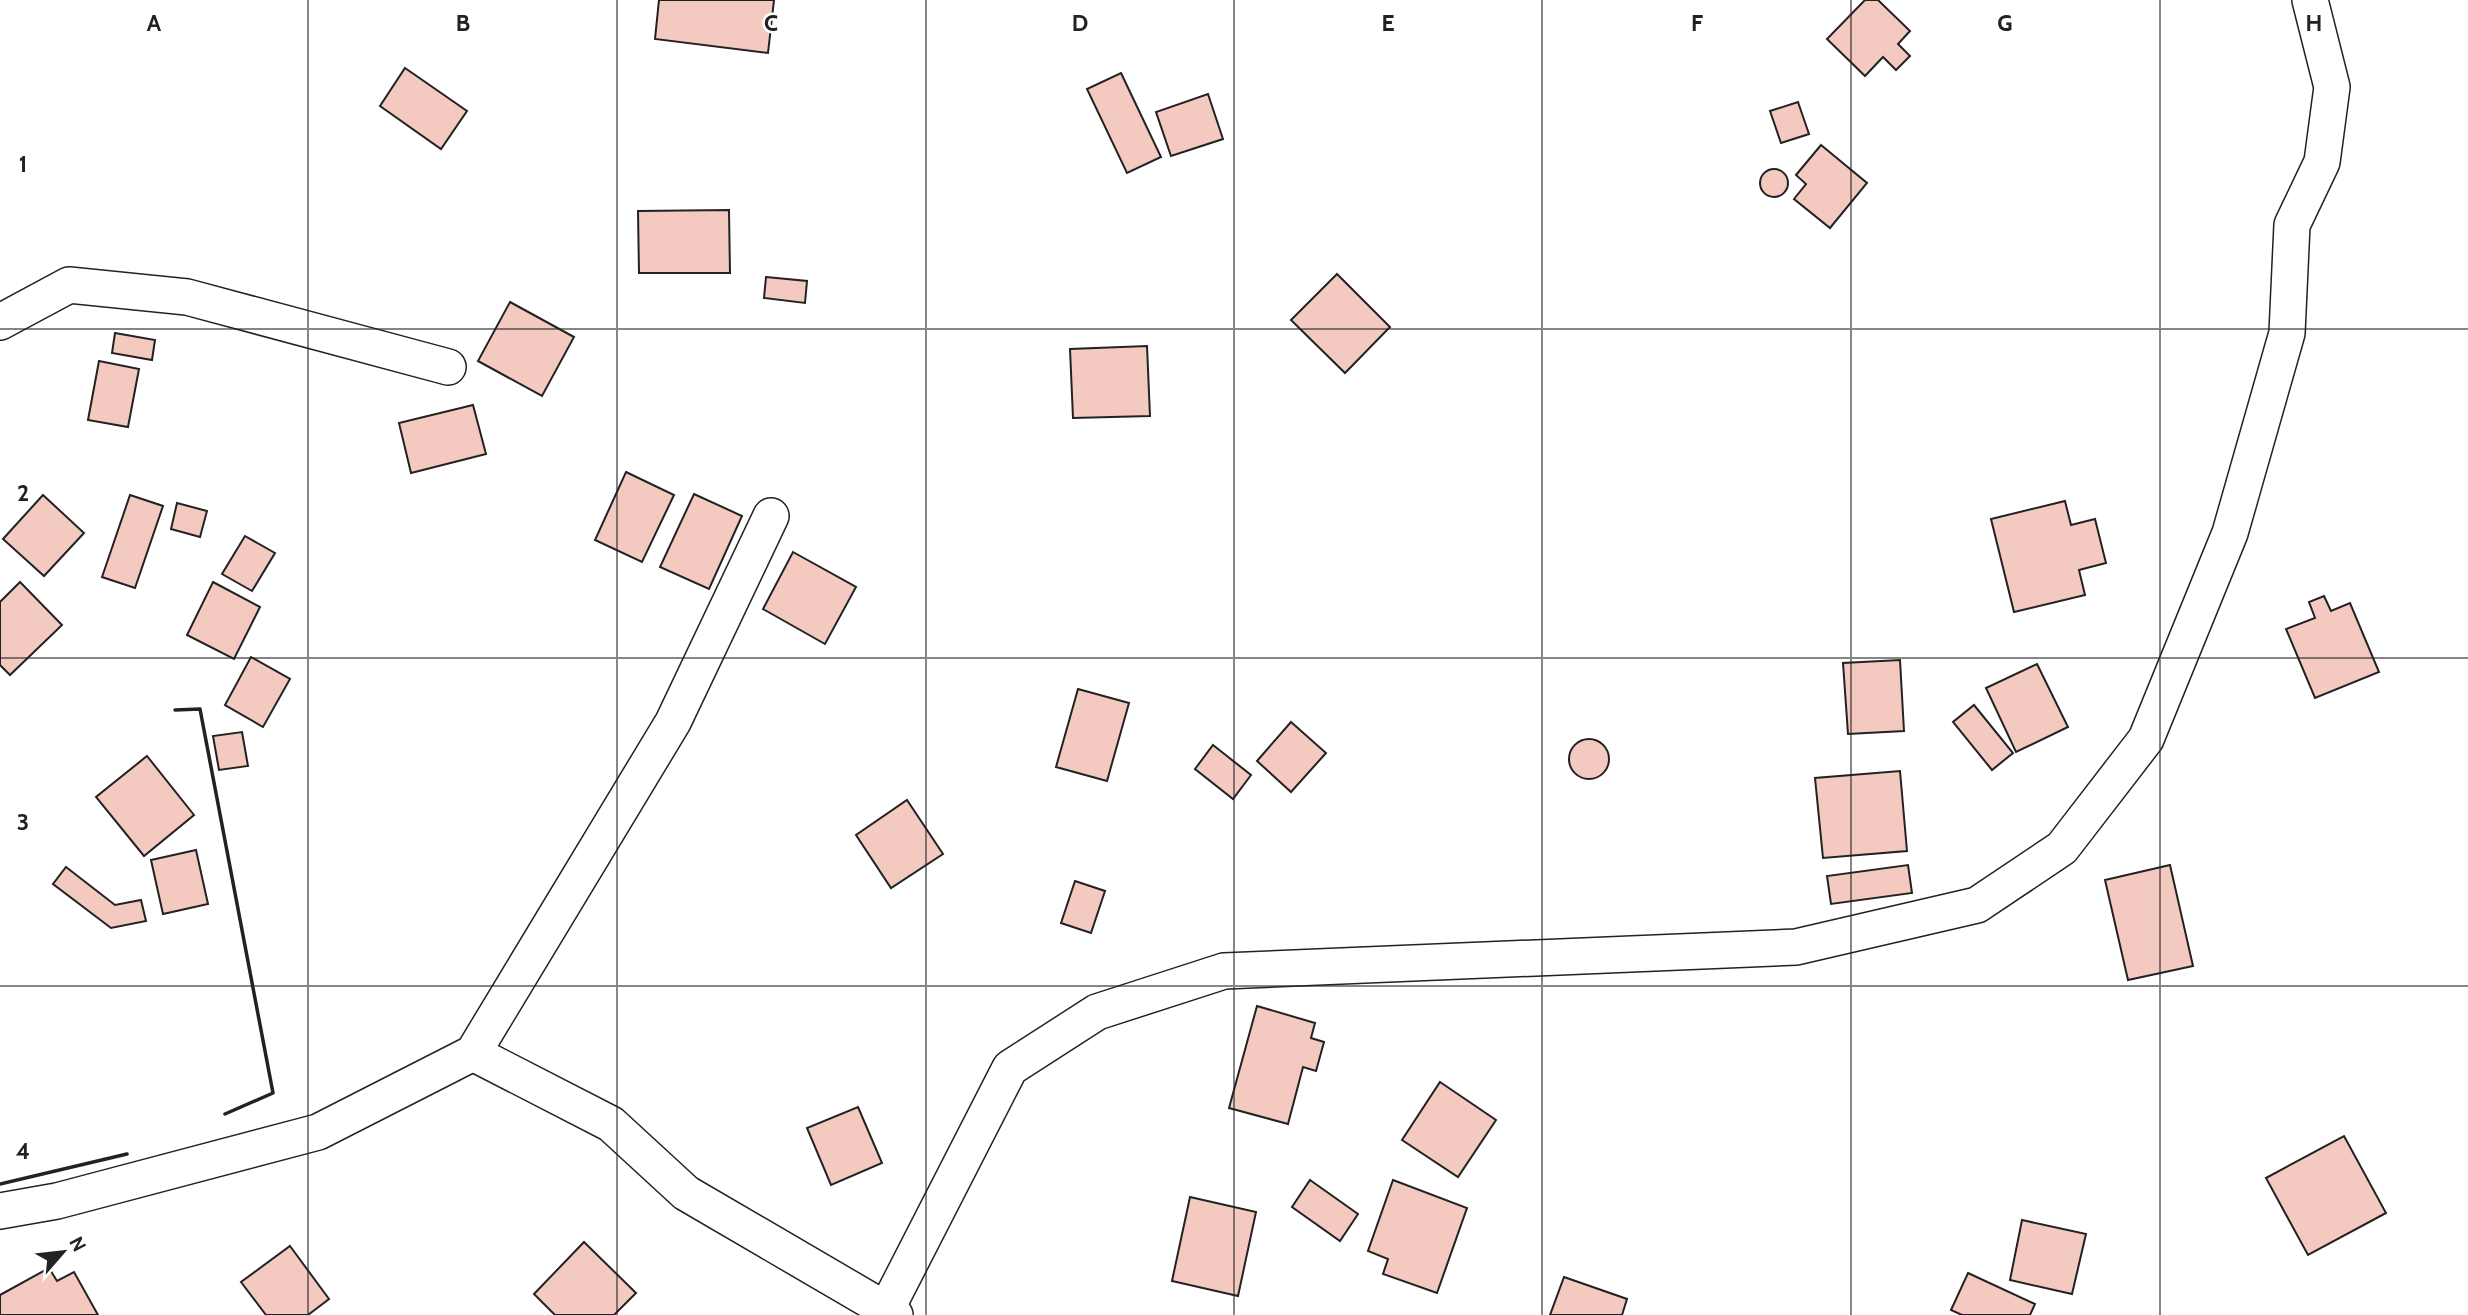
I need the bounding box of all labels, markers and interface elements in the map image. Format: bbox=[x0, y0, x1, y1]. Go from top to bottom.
text: A bbox=[147, 9, 162, 37]
text: B bbox=[456, 9, 470, 37]
text: C bbox=[764, 9, 778, 37]
text: D bbox=[1072, 9, 1088, 37]
text: E bbox=[1381, 9, 1395, 37]
text: F bbox=[1691, 9, 1703, 37]
text: G bbox=[1997, 9, 2013, 37]
text: H bbox=[2306, 9, 2322, 37]
text: 1 bbox=[19, 150, 27, 178]
text: 2 bbox=[17, 479, 29, 507]
text: 3 bbox=[17, 808, 29, 836]
text: 4 bbox=[16, 1137, 30, 1165]
north arrow bbox=[28, 1217, 98, 1287]
text: N bbox=[64, 1233, 91, 1256]

